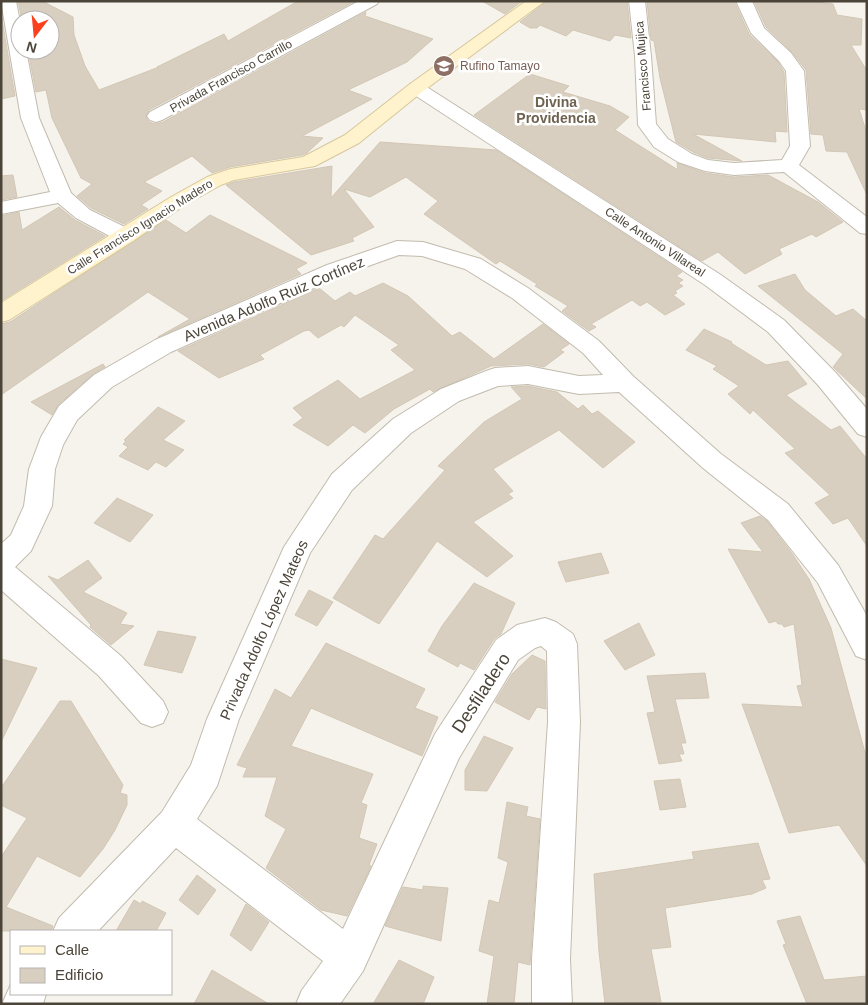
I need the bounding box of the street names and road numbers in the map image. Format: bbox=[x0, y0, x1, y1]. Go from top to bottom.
street label: Francisco Mujica bbox=[632, 20, 654, 111]
street label: Privada Francisco Carrillo bbox=[168, 36, 295, 115]
street label: Calle Francisco Ignacio Madero bbox=[65, 176, 216, 278]
street label: Calle Antonio Villareal bbox=[602, 204, 708, 280]
street label: Avenida Adolfo Ruiz Cortínez bbox=[181, 253, 367, 344]
street label: Privada Adolfo López Mateos bbox=[216, 537, 311, 722]
street label: Desfiladero bbox=[448, 649, 514, 737]

